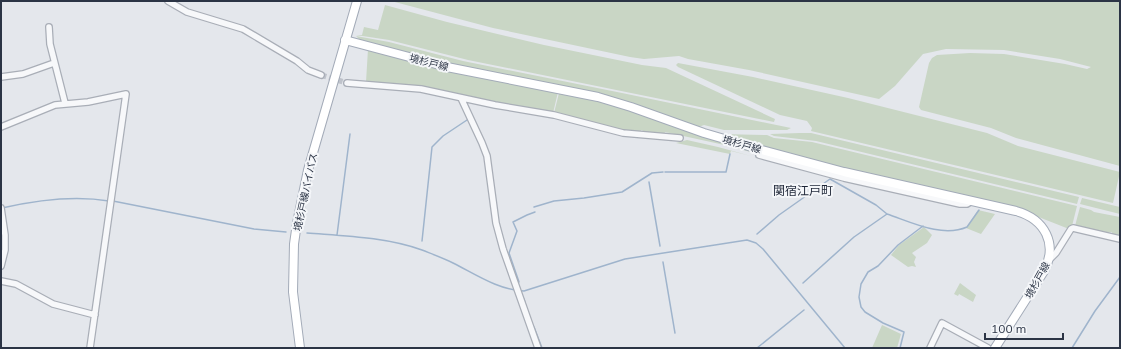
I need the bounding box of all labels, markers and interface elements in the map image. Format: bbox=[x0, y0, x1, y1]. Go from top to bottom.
street label: 境杉戸線 bbox=[408, 51, 450, 74]
street label: 境杉戸線 bbox=[721, 133, 763, 156]
street label: 境杉戸線バイパス bbox=[291, 152, 320, 232]
district label: 関宿江戸町 bbox=[773, 183, 833, 198]
street label: 境杉戸線 bbox=[1022, 260, 1053, 301]
scale bar bbox=[985, 315, 1063, 341]
text: 100 m bbox=[991, 321, 1026, 336]

